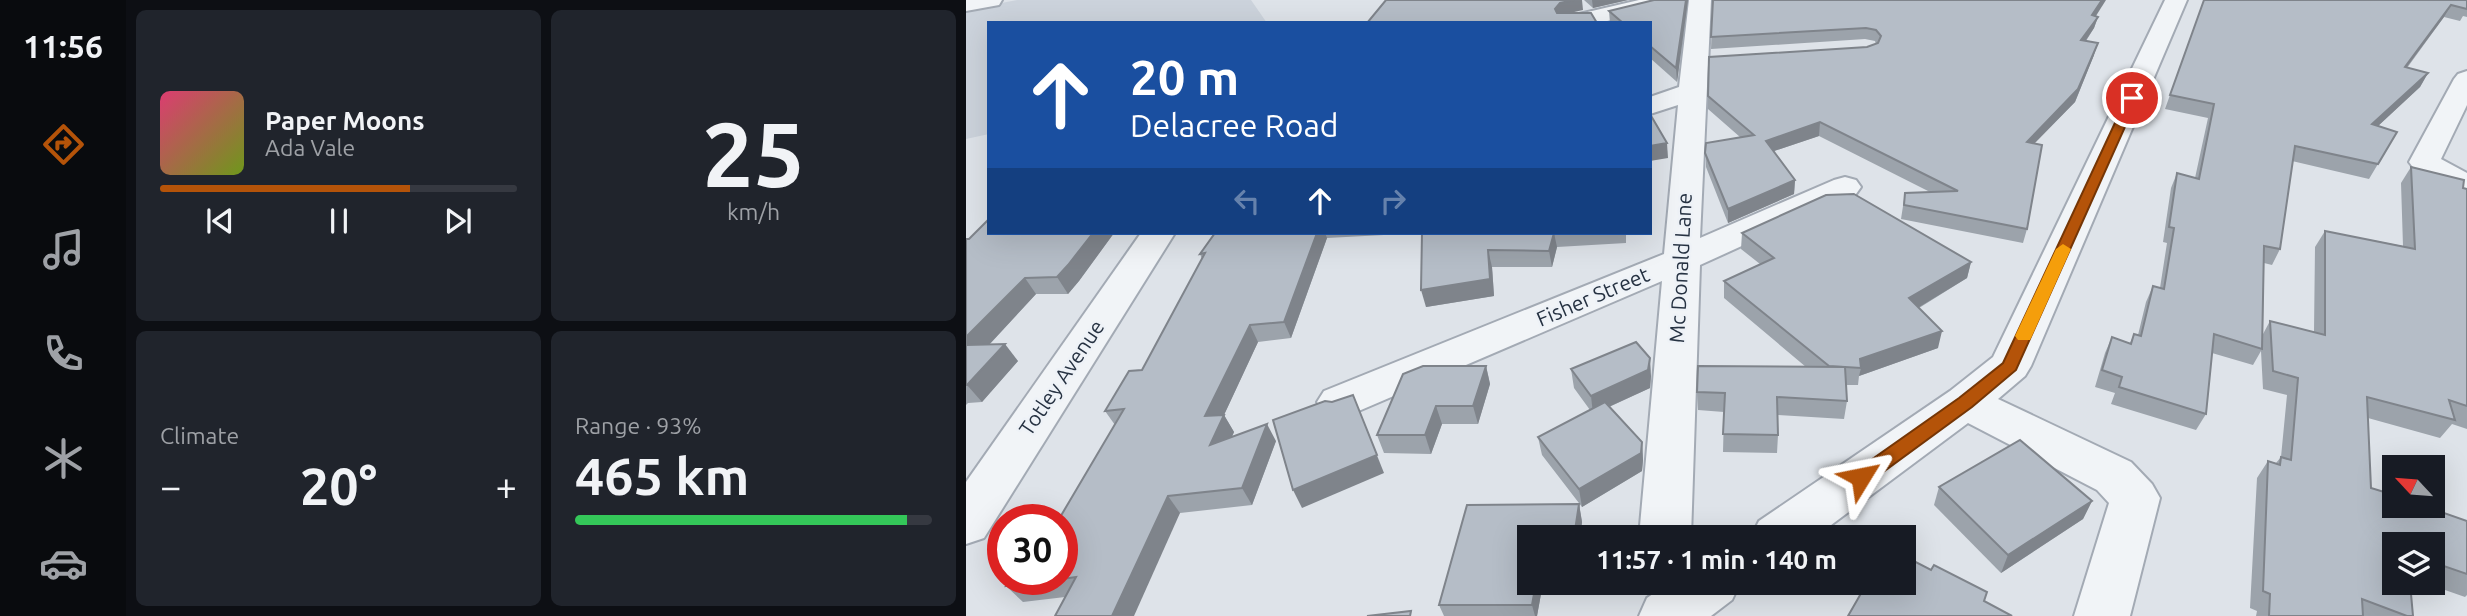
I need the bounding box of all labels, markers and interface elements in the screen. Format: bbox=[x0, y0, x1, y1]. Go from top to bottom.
text: 11:56 bbox=[23, 28, 103, 64]
icon: ahead bbox=[1015, 49, 1106, 140]
text: 20 m bbox=[1130, 49, 1239, 104]
pin bbox=[2102, 68, 2162, 128]
icon: arrive bbox=[2113, 79, 2151, 117]
text: 25 bbox=[702, 102, 805, 204]
text: Paper Moons bbox=[265, 106, 424, 135]
text: Delacree Road bbox=[1130, 107, 1339, 143]
icon: directions bbox=[39, 120, 88, 169]
text: Ada Vale bbox=[265, 135, 355, 160]
icon: left bbox=[1228, 182, 1266, 220]
icon: ahead bbox=[1301, 182, 1339, 220]
icon: right bbox=[1374, 182, 1412, 220]
street label: Mc Donald Lane bbox=[1664, 192, 1696, 344]
text: km/h bbox=[727, 199, 780, 224]
icon: previous bbox=[201, 202, 239, 240]
icon: pause bbox=[320, 202, 358, 240]
icon: next bbox=[439, 202, 477, 240]
icon: music bbox=[39, 225, 88, 274]
street label: Fisher Street bbox=[1533, 262, 1653, 331]
street label: Totley Avenue bbox=[1014, 315, 1109, 440]
icon: phone bbox=[39, 329, 88, 378]
text: Range · 93% bbox=[575, 413, 702, 438]
text: Climate bbox=[160, 423, 239, 448]
icon: climate bbox=[39, 434, 88, 483]
position arrow bbox=[1824, 440, 1898, 514]
text: 465 km bbox=[575, 447, 749, 505]
north arrow bbox=[2382, 455, 2445, 518]
map controls bbox=[2382, 455, 2445, 595]
text: 20° bbox=[300, 457, 377, 515]
text: − bbox=[160, 465, 181, 507]
text: + bbox=[496, 465, 517, 507]
speed limit sign: 30 bbox=[987, 504, 1078, 595]
button: layers bbox=[2382, 532, 2445, 595]
icon: car bbox=[39, 539, 88, 588]
text: 11:57 · 1 min · 140 m bbox=[1596, 545, 1837, 574]

